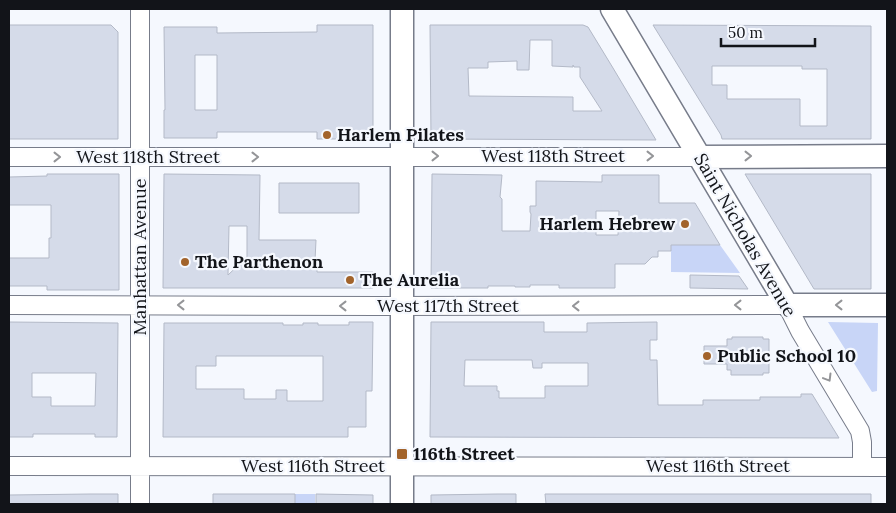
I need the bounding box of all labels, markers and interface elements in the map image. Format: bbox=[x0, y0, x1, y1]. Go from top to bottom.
scale bar bbox=[721, 15, 815, 47]
text: 50 m bbox=[728, 23, 763, 42]
place label: Harlem Pilates bbox=[337, 123, 464, 146]
marker: Harlem Pilates bbox=[321, 129, 333, 141]
street label: West 118th Street bbox=[481, 144, 625, 167]
street label: West 118th Street bbox=[76, 145, 220, 168]
street label: Saint Nicholas Avenue bbox=[689, 149, 802, 321]
one-way arrow bbox=[251, 151, 259, 162]
one-way arrow bbox=[432, 151, 439, 161]
one-way arrow bbox=[646, 151, 654, 161]
one-way arrow bbox=[744, 151, 752, 161]
one-way arrow bbox=[54, 152, 62, 162]
street label: Manhattan Avenue bbox=[128, 178, 151, 335]
place label: Harlem Hebrew bbox=[539, 212, 675, 235]
marker: Harlem Hebrew bbox=[679, 218, 691, 230]
place label: The Parthenon bbox=[195, 250, 324, 273]
marker: The Parthenon bbox=[179, 256, 191, 268]
place label: The Aurelia bbox=[360, 268, 460, 291]
marker: The Aurelia bbox=[344, 274, 356, 286]
street label: West 117th Street bbox=[377, 294, 519, 317]
one-way arrow bbox=[176, 300, 184, 310]
one-way arrow bbox=[734, 300, 742, 310]
one-way arrow bbox=[834, 300, 842, 310]
one-way arrow bbox=[339, 301, 346, 311]
one-way arrow bbox=[571, 301, 579, 311]
place label: Public School 10 bbox=[717, 344, 856, 367]
marker: Public School 10 bbox=[701, 350, 713, 362]
one-way arrow bbox=[822, 372, 832, 381]
place label: 116th Street bbox=[413, 442, 515, 465]
marker: 116th Street bbox=[395, 447, 409, 461]
street label: West 116th Street bbox=[241, 454, 385, 477]
street label: West 116th Street bbox=[646, 454, 790, 477]

